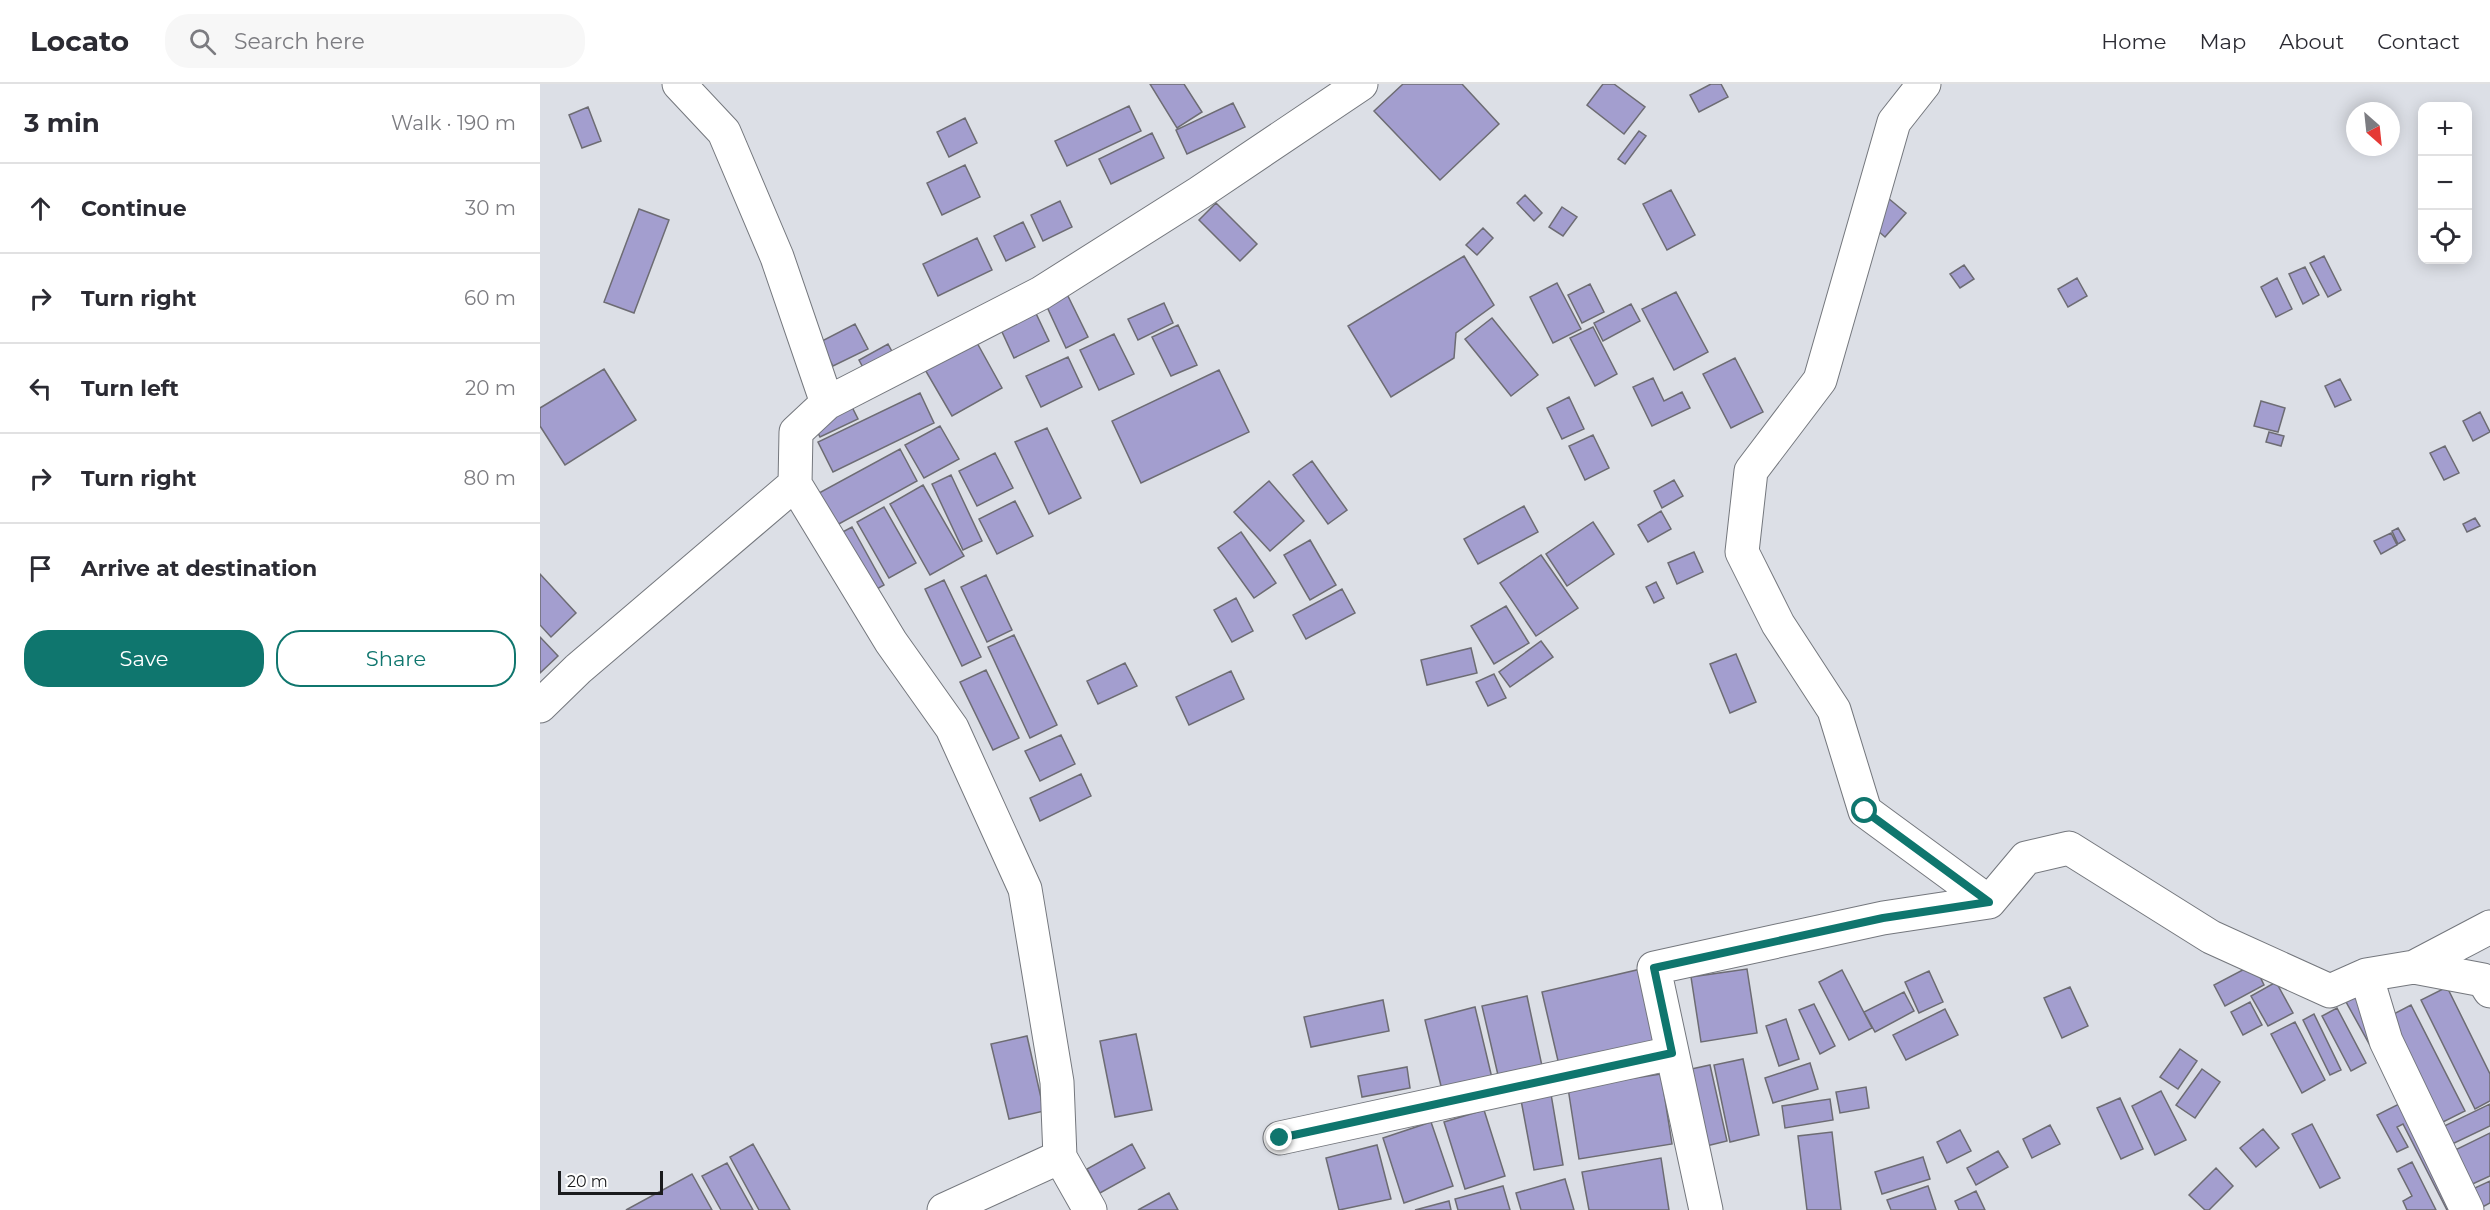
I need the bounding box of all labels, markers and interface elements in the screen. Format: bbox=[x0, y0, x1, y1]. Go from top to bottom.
search box bbox=[165, 14, 585, 68]
text: Locato bbox=[30, 24, 129, 58]
icon: search bbox=[186, 25, 219, 58]
text: Search here bbox=[234, 28, 365, 55]
text: Home bbox=[2101, 29, 2166, 54]
text: Map bbox=[2199, 29, 2246, 54]
text: About bbox=[2279, 29, 2344, 54]
text: Contact bbox=[2377, 29, 2460, 54]
north arrow bbox=[2346, 102, 2400, 156]
map controls bbox=[2418, 102, 2472, 264]
button: + bbox=[2418, 102, 2472, 156]
text: 3 min bbox=[24, 107, 100, 139]
text: Walk · 190 m bbox=[391, 111, 516, 135]
button: − bbox=[2418, 156, 2472, 210]
icon: ahead bbox=[24, 192, 57, 225]
text: Continue bbox=[81, 195, 187, 222]
text: 30 m bbox=[465, 196, 516, 220]
button: locate bbox=[2418, 210, 2472, 264]
icon: right bbox=[24, 282, 57, 315]
text: Turn right bbox=[81, 285, 196, 312]
text: 60 m bbox=[464, 286, 516, 310]
icon: left bbox=[24, 372, 57, 405]
text: Turn left bbox=[81, 375, 179, 402]
text: 20 m bbox=[465, 376, 516, 400]
icon: right bbox=[24, 462, 57, 495]
text: Turn right bbox=[81, 465, 196, 492]
text: 80 m bbox=[464, 466, 516, 490]
icon: arrive bbox=[24, 552, 57, 585]
text: Arrive at destination bbox=[81, 555, 317, 582]
button: Save bbox=[24, 630, 264, 687]
button: Share bbox=[276, 630, 516, 687]
route start bbox=[1851, 797, 1877, 823]
route end bbox=[1266, 1124, 1292, 1150]
scale bar bbox=[558, 1168, 663, 1196]
text: 20 m bbox=[567, 1172, 608, 1191]

